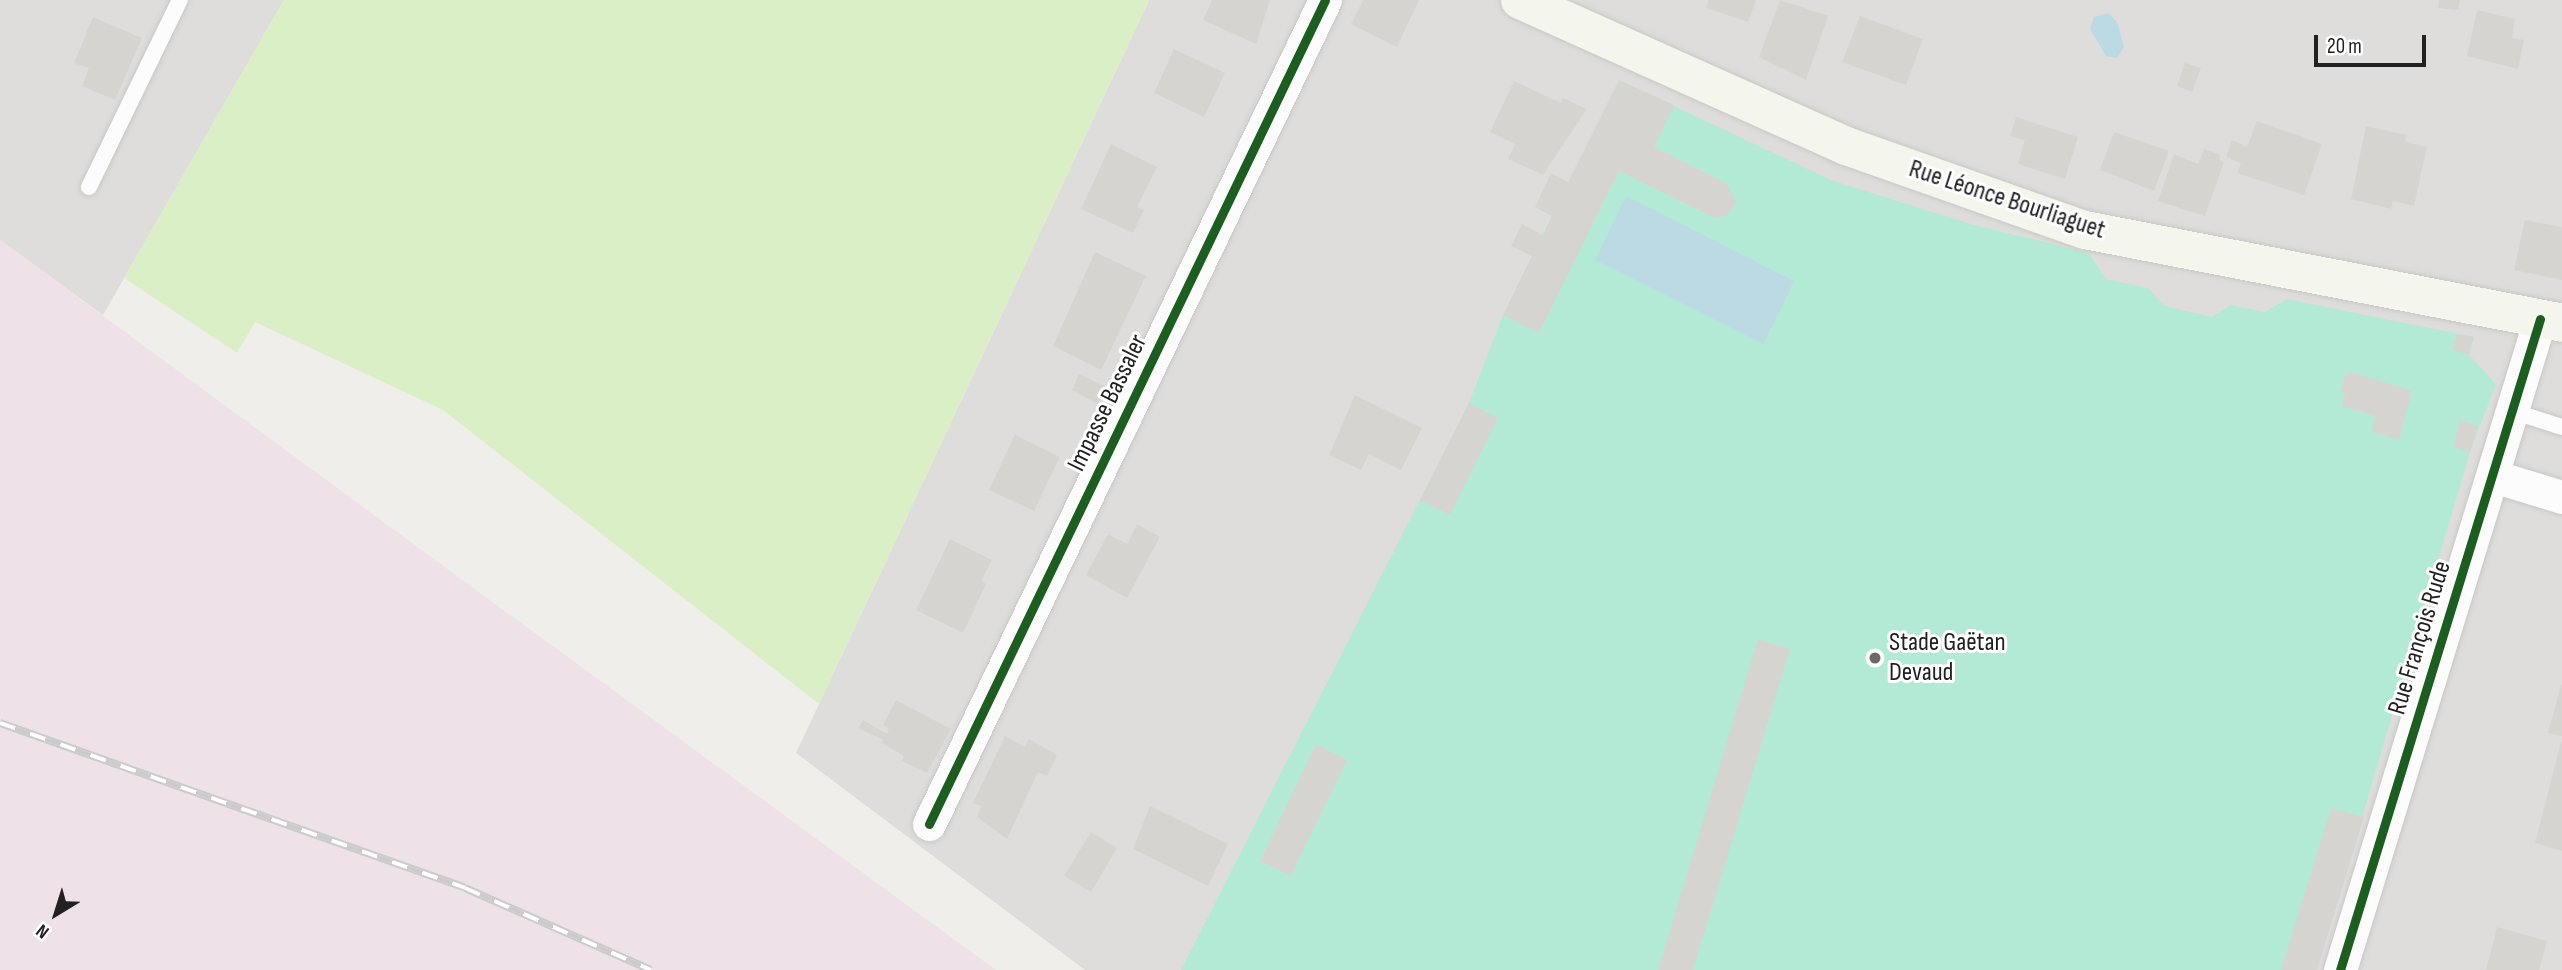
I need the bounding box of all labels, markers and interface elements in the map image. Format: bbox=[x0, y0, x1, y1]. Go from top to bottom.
scale bar bbox=[2317, 21, 2429, 65]
text: 20 m bbox=[2327, 34, 2362, 59]
street label: Rue Léonce Bourliaguet bbox=[1905, 154, 2109, 246]
street label: Impasse Bassaler bbox=[1061, 329, 1155, 477]
street label: Rue François Rude bbox=[2382, 557, 2458, 719]
place label: Stade Gaëtan Devaud bbox=[1889, 627, 2006, 688]
marker: Stade Gaëtan Devaud bbox=[1867, 650, 1883, 666]
north arrow bbox=[21, 879, 91, 949]
text: N bbox=[32, 919, 54, 943]

